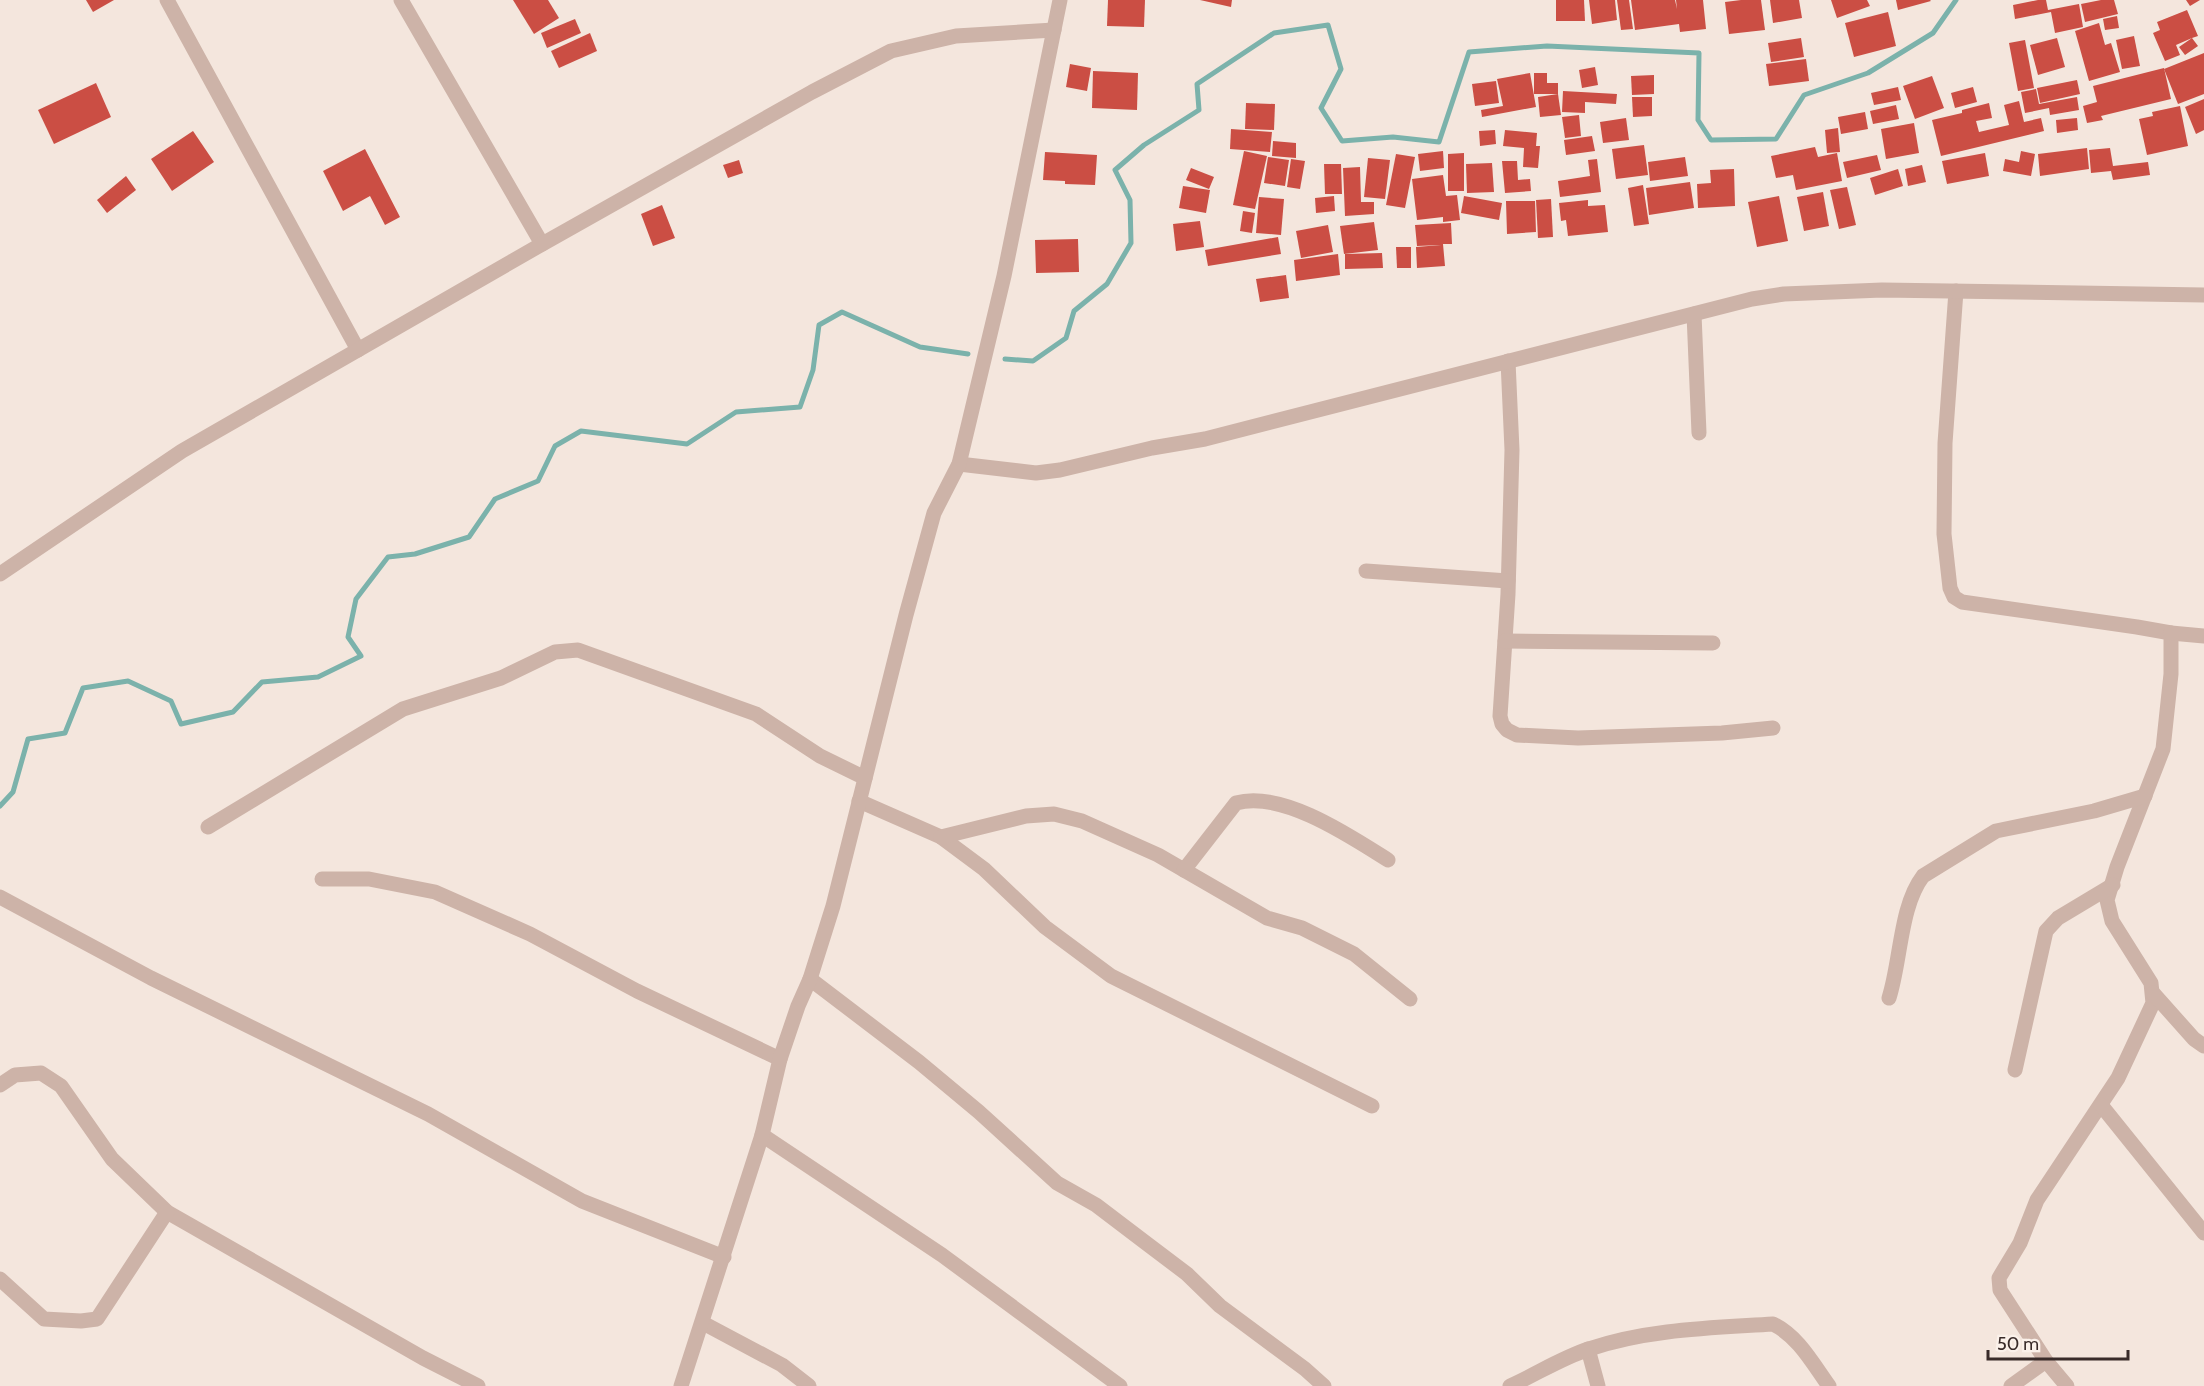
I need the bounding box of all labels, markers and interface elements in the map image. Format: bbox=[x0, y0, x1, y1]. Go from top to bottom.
scale bar bbox=[1988, 1323, 2128, 1361]
text: 50 m bbox=[1997, 1333, 2039, 1355]

